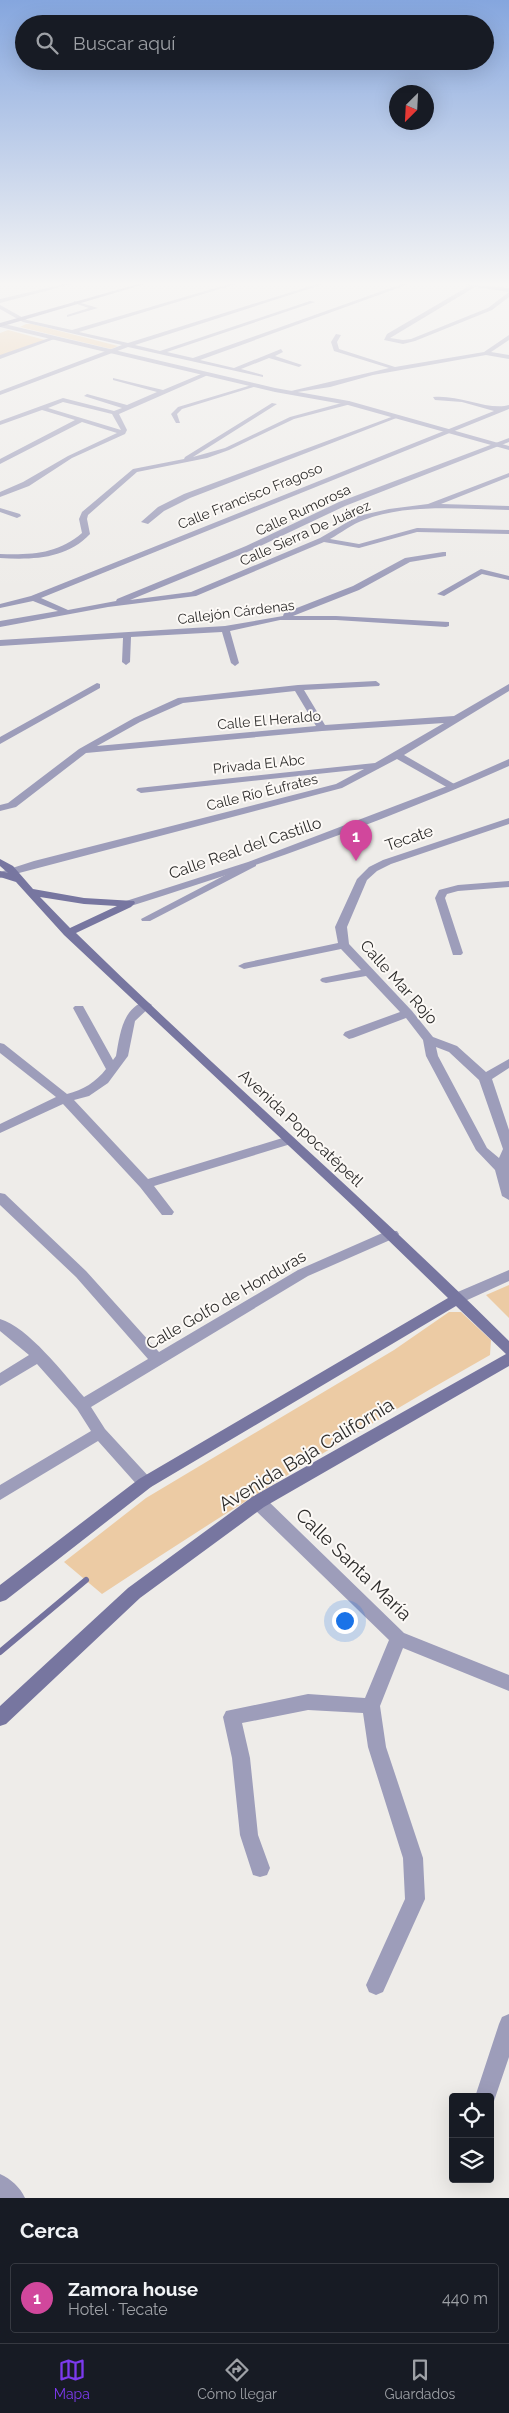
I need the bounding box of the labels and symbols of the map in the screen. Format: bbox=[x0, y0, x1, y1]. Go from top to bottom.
north arrow bbox=[389, 85, 434, 130]
street label: Calle Francisco Fragoso bbox=[175, 460, 325, 532]
street label: Calle Rumorosa bbox=[253, 481, 353, 539]
street label: Calle Sierra De Juárez bbox=[237, 497, 373, 569]
street label: Callejón Cárdenas bbox=[177, 597, 296, 627]
street label: Calle El Heraldo bbox=[217, 708, 321, 732]
street label: Privada El Abc bbox=[212, 751, 306, 777]
street label: Calle Río Éufrates bbox=[205, 769, 319, 814]
street label: Calle Real del Castillo bbox=[166, 813, 324, 883]
pin: 1 bbox=[340, 820, 372, 861]
street label: Tecate bbox=[383, 821, 435, 855]
street label: Calle Mar Rojo bbox=[356, 936, 442, 1028]
street label: Avenida Popocatépetl bbox=[235, 1065, 368, 1191]
street label: Calle Golfo de Honduras bbox=[143, 1246, 309, 1354]
street label: Avenida Baja California bbox=[215, 1393, 397, 1515]
street label: Calle Santa María bbox=[292, 1503, 416, 1625]
your location bbox=[332, 1608, 358, 1634]

